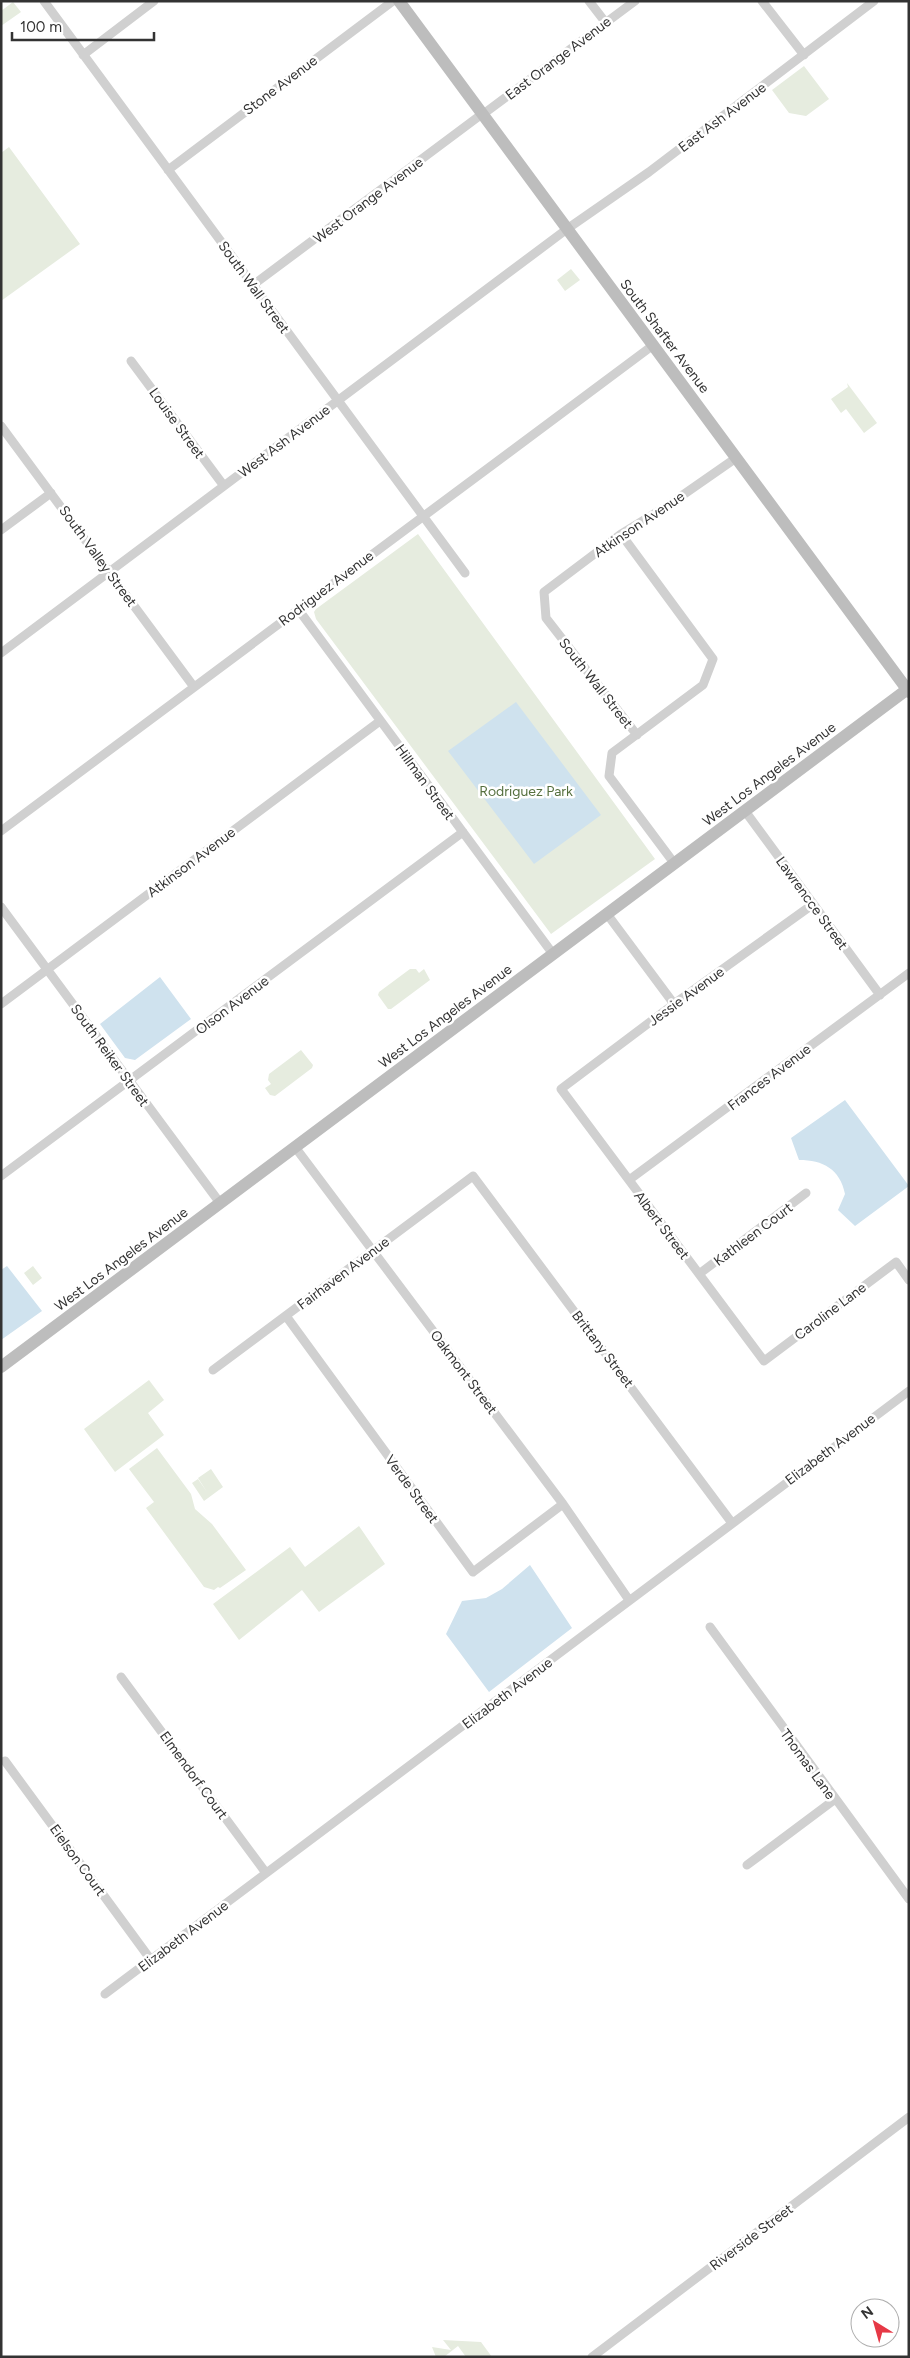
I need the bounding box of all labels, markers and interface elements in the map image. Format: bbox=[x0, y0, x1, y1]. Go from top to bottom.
scale bar bbox=[12, 10, 155, 42]
street label: East Orange Avenue bbox=[502, 13, 615, 104]
text: 100 m bbox=[20, 18, 62, 36]
street label: Stone Avenue bbox=[240, 52, 321, 119]
street label: East Ash Avenue bbox=[675, 79, 770, 156]
street label: West Orange Avenue bbox=[310, 153, 427, 247]
street label: South Wall Street bbox=[214, 238, 293, 337]
street label: South Shafter Avenue bbox=[616, 276, 713, 397]
street label: Louise Street bbox=[145, 385, 208, 462]
street label: West Ash Avenue bbox=[235, 401, 334, 481]
street label: Atkinson Avenue bbox=[591, 488, 688, 561]
street label: South Valley Street bbox=[55, 502, 140, 610]
street label: Rodriguez Avenue bbox=[275, 547, 377, 630]
street label: South Wall Street bbox=[555, 635, 636, 732]
street label: West Los Angeles Avenue bbox=[699, 719, 840, 830]
street label: Hillman Street bbox=[391, 741, 458, 823]
park label: Rodriguez Park bbox=[479, 783, 573, 800]
street label: Atkinson Avenue bbox=[144, 824, 239, 901]
street label: Lawrencce Street bbox=[772, 853, 851, 953]
street label: West Los Angeles Avenue bbox=[375, 961, 516, 1072]
street label: Jessie Avenue bbox=[645, 963, 728, 1030]
street label: Olson Avenue bbox=[192, 972, 273, 1038]
street label: South Reiker Street bbox=[67, 1001, 152, 1110]
street label: Frances Avenue bbox=[724, 1040, 815, 1114]
street label: Albert Street bbox=[630, 1188, 693, 1263]
street label: Kathleen Court bbox=[711, 1199, 796, 1270]
street label: West Los Angeles Avenue bbox=[51, 1204, 192, 1315]
street label: Fairhaven Avenue bbox=[294, 1233, 393, 1314]
street label: Caroline Lane bbox=[791, 1279, 870, 1344]
street label: Brittany Street bbox=[568, 1307, 637, 1391]
street label: Oakmont Street bbox=[427, 1327, 501, 1418]
street label: Elizabeth Avenue bbox=[782, 1410, 879, 1489]
street label: Verde Street bbox=[381, 1452, 442, 1527]
street label: Elizabeth Avenue bbox=[459, 1654, 556, 1733]
street label: Thomas Lane bbox=[776, 1726, 839, 1803]
street label: Elmendorf Court bbox=[156, 1728, 231, 1823]
street label: Eielson Court bbox=[46, 1821, 109, 1899]
street label: Elizabeth Avenue bbox=[135, 1897, 232, 1976]
street label: Riverside Street bbox=[706, 2201, 796, 2274]
north arrow bbox=[850, 2298, 900, 2348]
text: N bbox=[858, 2303, 877, 2323]

